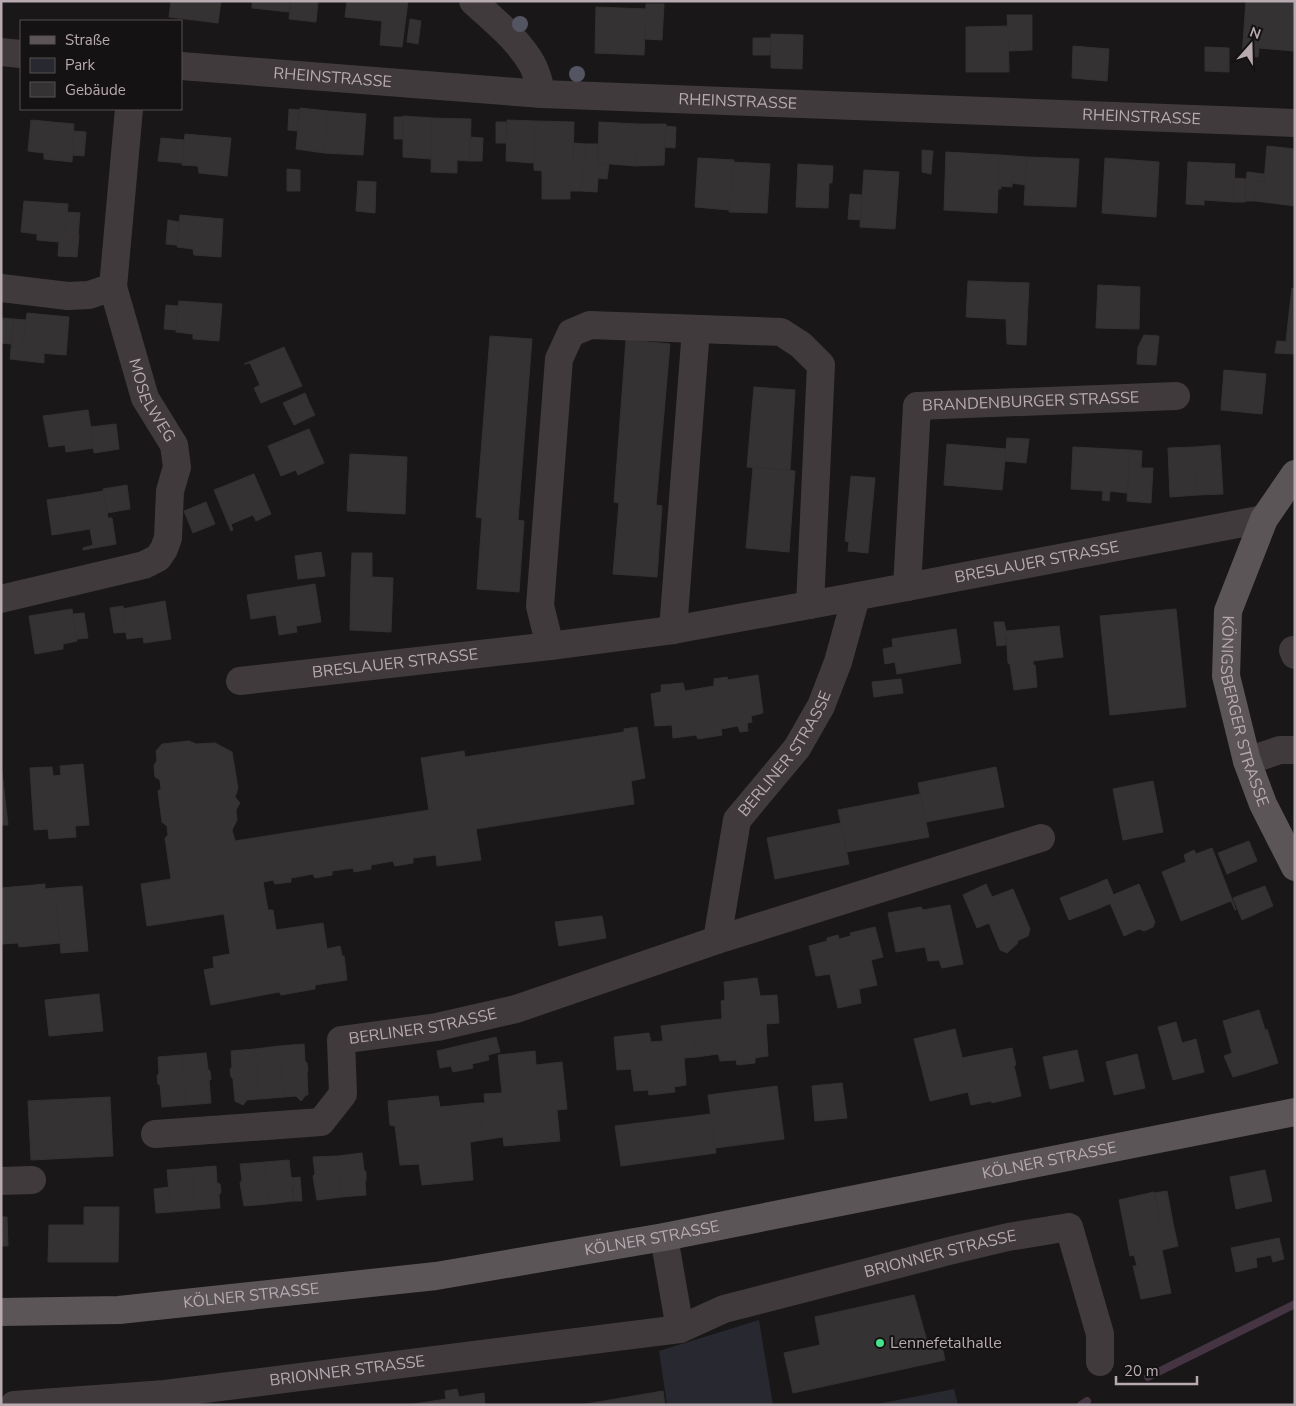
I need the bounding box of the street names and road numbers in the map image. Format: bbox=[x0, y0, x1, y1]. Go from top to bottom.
street label: RHEINSTRASSE bbox=[273, 62, 392, 93]
street label: RHEINSTRASSE bbox=[678, 88, 797, 115]
street label: RHEINSTRASSE bbox=[1082, 104, 1201, 130]
street label: MOSELWEG bbox=[123, 356, 181, 446]
street label: BRANDENBURGER STRASSE bbox=[922, 386, 1140, 417]
street label: BRESLAUER STRASSE bbox=[953, 536, 1121, 589]
street label: KÖNIGSBERGER STRASSE bbox=[1215, 615, 1274, 810]
street label: BRESLAUER STRASSE bbox=[311, 643, 479, 684]
street label: BERLINER STRASSE bbox=[733, 688, 837, 821]
street label: BERLINER STRASSE bbox=[347, 1003, 499, 1050]
street label: KÖLNER STRASSE bbox=[980, 1137, 1119, 1185]
street label: KÖLNER STRASSE bbox=[583, 1215, 721, 1261]
street label: BRIONNER STRASSE bbox=[862, 1225, 1018, 1283]
street label: KÖLNER STRASSE bbox=[182, 1278, 320, 1314]
street label: BRIONNER STRASSE bbox=[268, 1350, 426, 1392]

